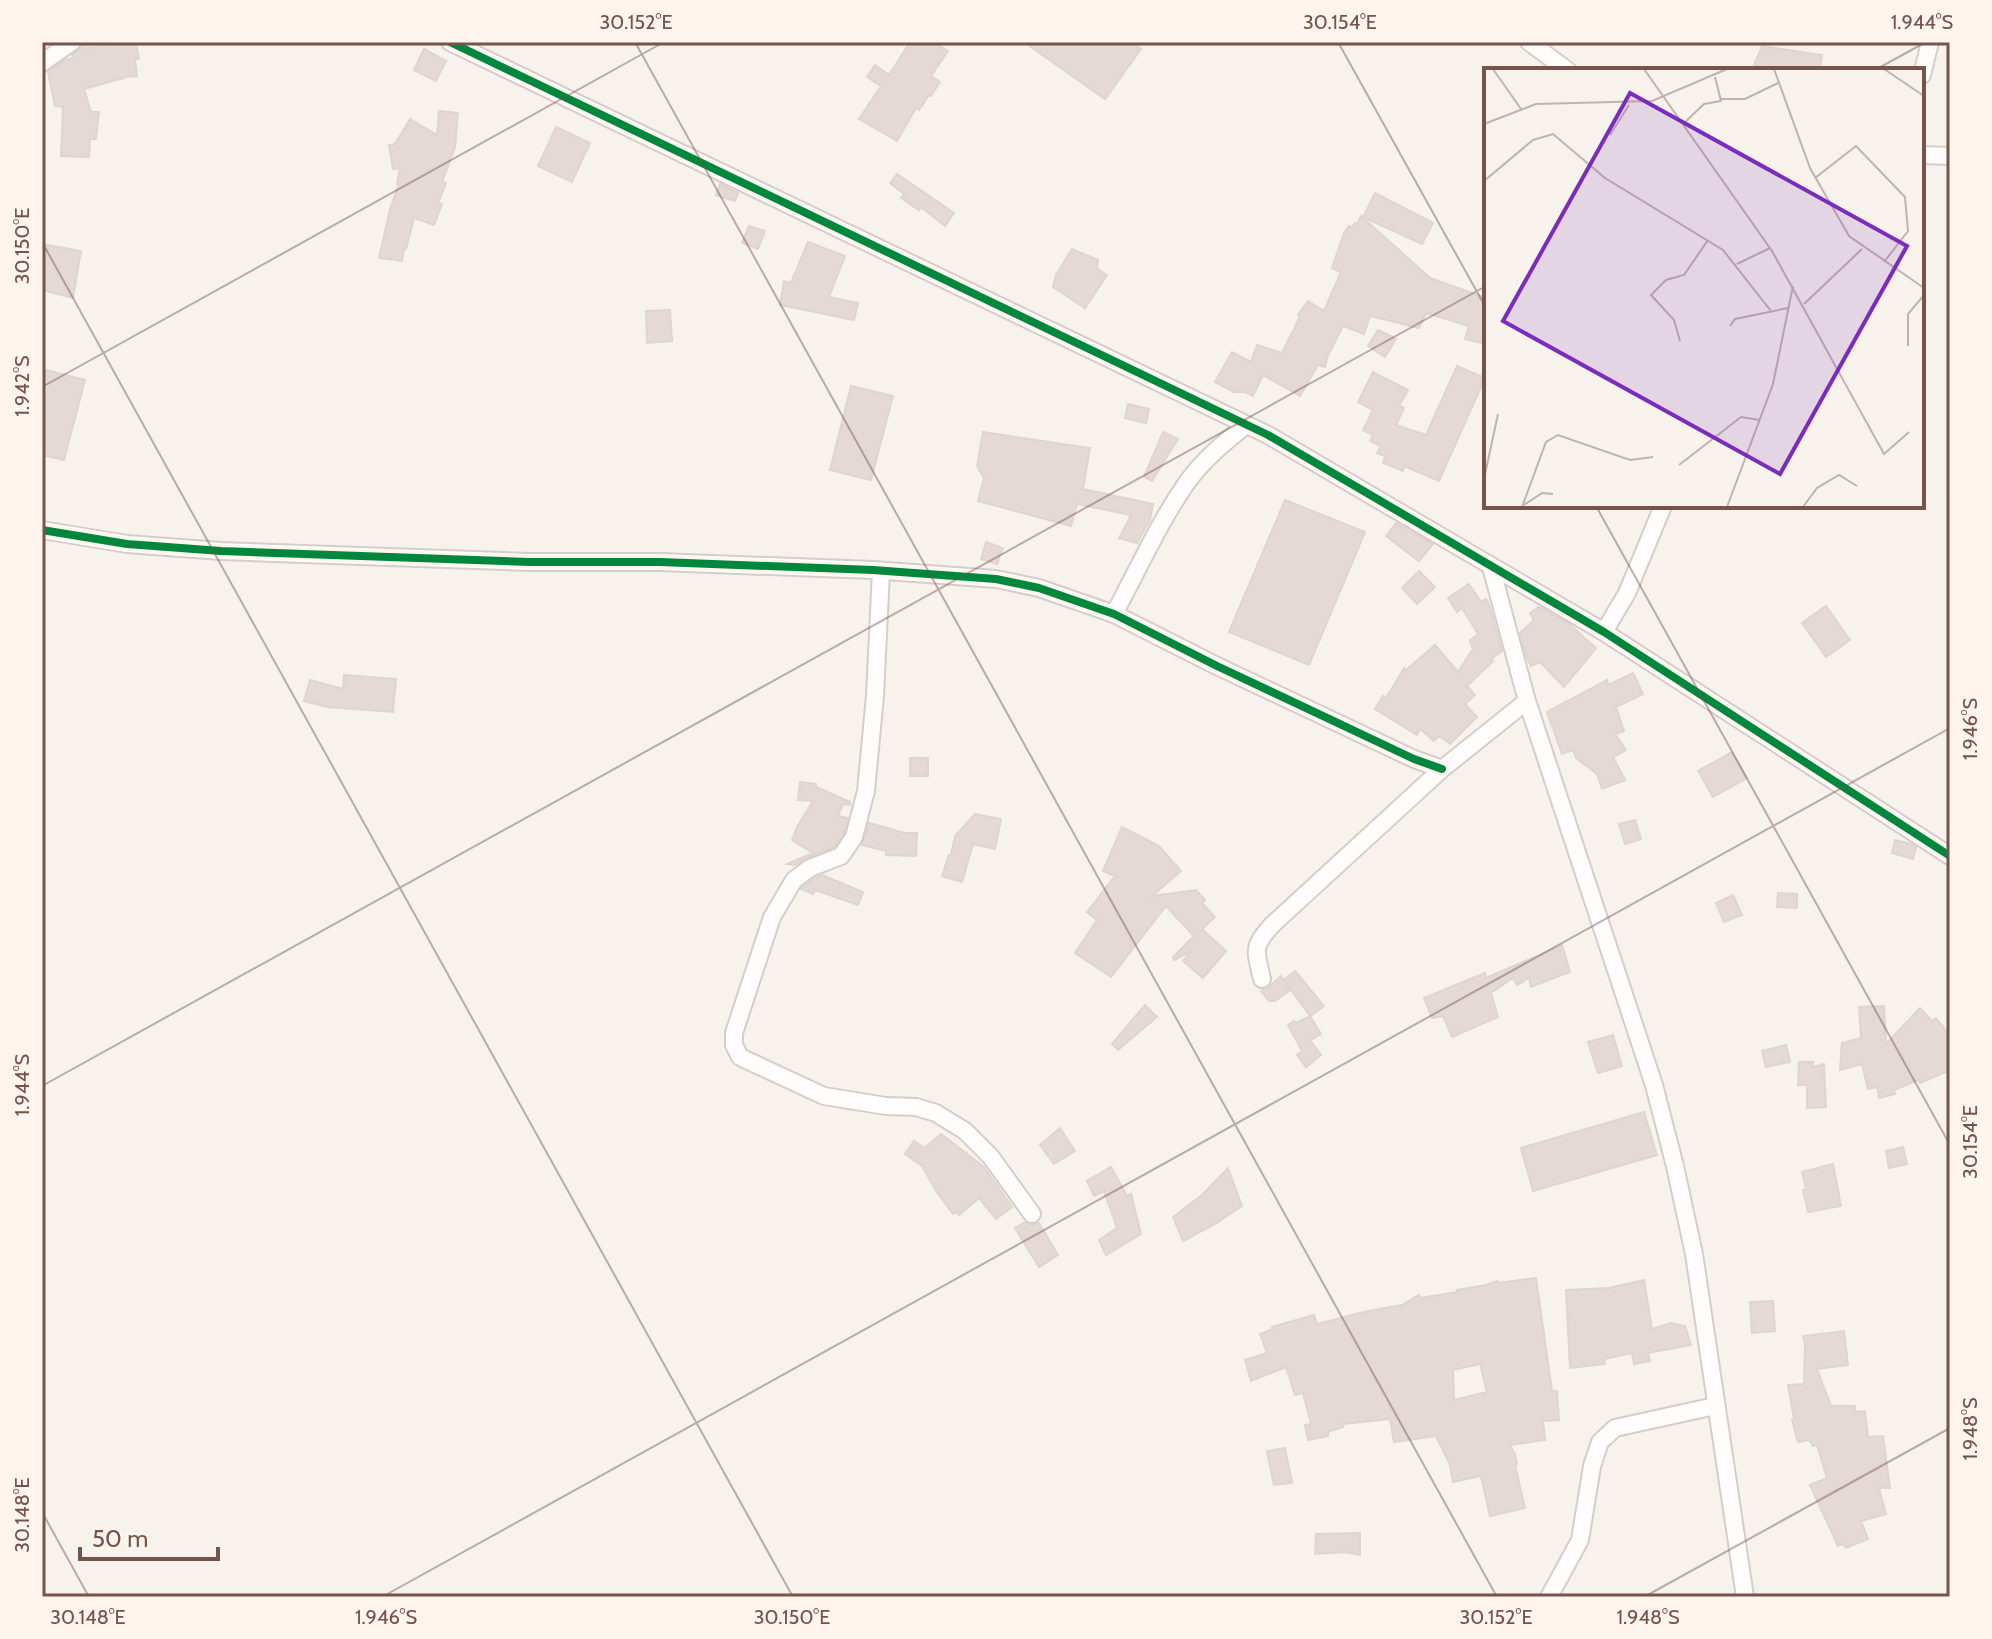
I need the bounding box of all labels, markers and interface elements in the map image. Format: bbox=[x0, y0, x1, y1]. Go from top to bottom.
text: 30.152°E bbox=[599, 10, 673, 34]
text: 30.154°E bbox=[1303, 10, 1377, 34]
text: 1.944°S bbox=[1891, 10, 1954, 34]
inset map bbox=[1484, 68, 1924, 508]
text: 30.150°E bbox=[10, 208, 34, 284]
text: 1.942°S bbox=[10, 355, 34, 417]
text: 1.946°S bbox=[1958, 698, 1982, 760]
text: 1.944°S bbox=[10, 1053, 34, 1116]
text: 30.154°E bbox=[1958, 1105, 1982, 1179]
text: 1.948°S bbox=[1958, 1397, 1982, 1461]
text: 30.148°E bbox=[10, 1477, 34, 1553]
scale bar bbox=[80, 1511, 218, 1561]
text: 50 m bbox=[92, 1524, 148, 1553]
text: 30.148°E bbox=[50, 1605, 126, 1629]
text: 1.946°S bbox=[355, 1605, 417, 1629]
text: 30.150°E bbox=[754, 1605, 830, 1629]
text: 30.152°E bbox=[1459, 1605, 1533, 1629]
text: 1.948°S bbox=[1616, 1605, 1680, 1629]

